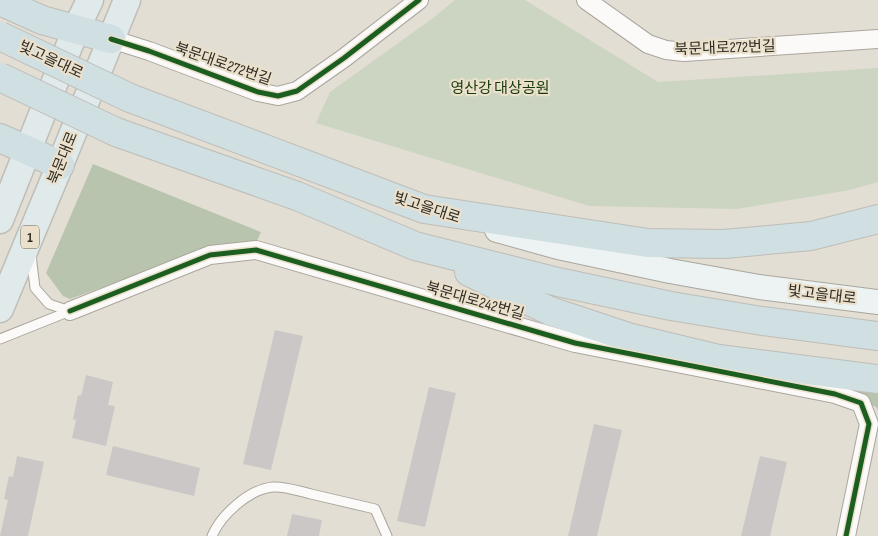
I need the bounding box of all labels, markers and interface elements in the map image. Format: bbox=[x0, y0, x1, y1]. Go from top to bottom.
street label: 빛고을대로 bbox=[16, 37, 86, 83]
street label: 북문대로272번길 bbox=[674, 37, 776, 59]
street label: 북문대로272번길 bbox=[172, 39, 274, 89]
park label: 영산강 대상공원 bbox=[451, 79, 550, 98]
street label: 북문대로 bbox=[44, 129, 82, 187]
street label: 빛고을대로 bbox=[391, 188, 463, 228]
road number: 1 bbox=[21, 226, 39, 248]
street label: 북문대로242번길 bbox=[424, 278, 526, 324]
street label: 빛고을대로 bbox=[787, 281, 857, 309]

